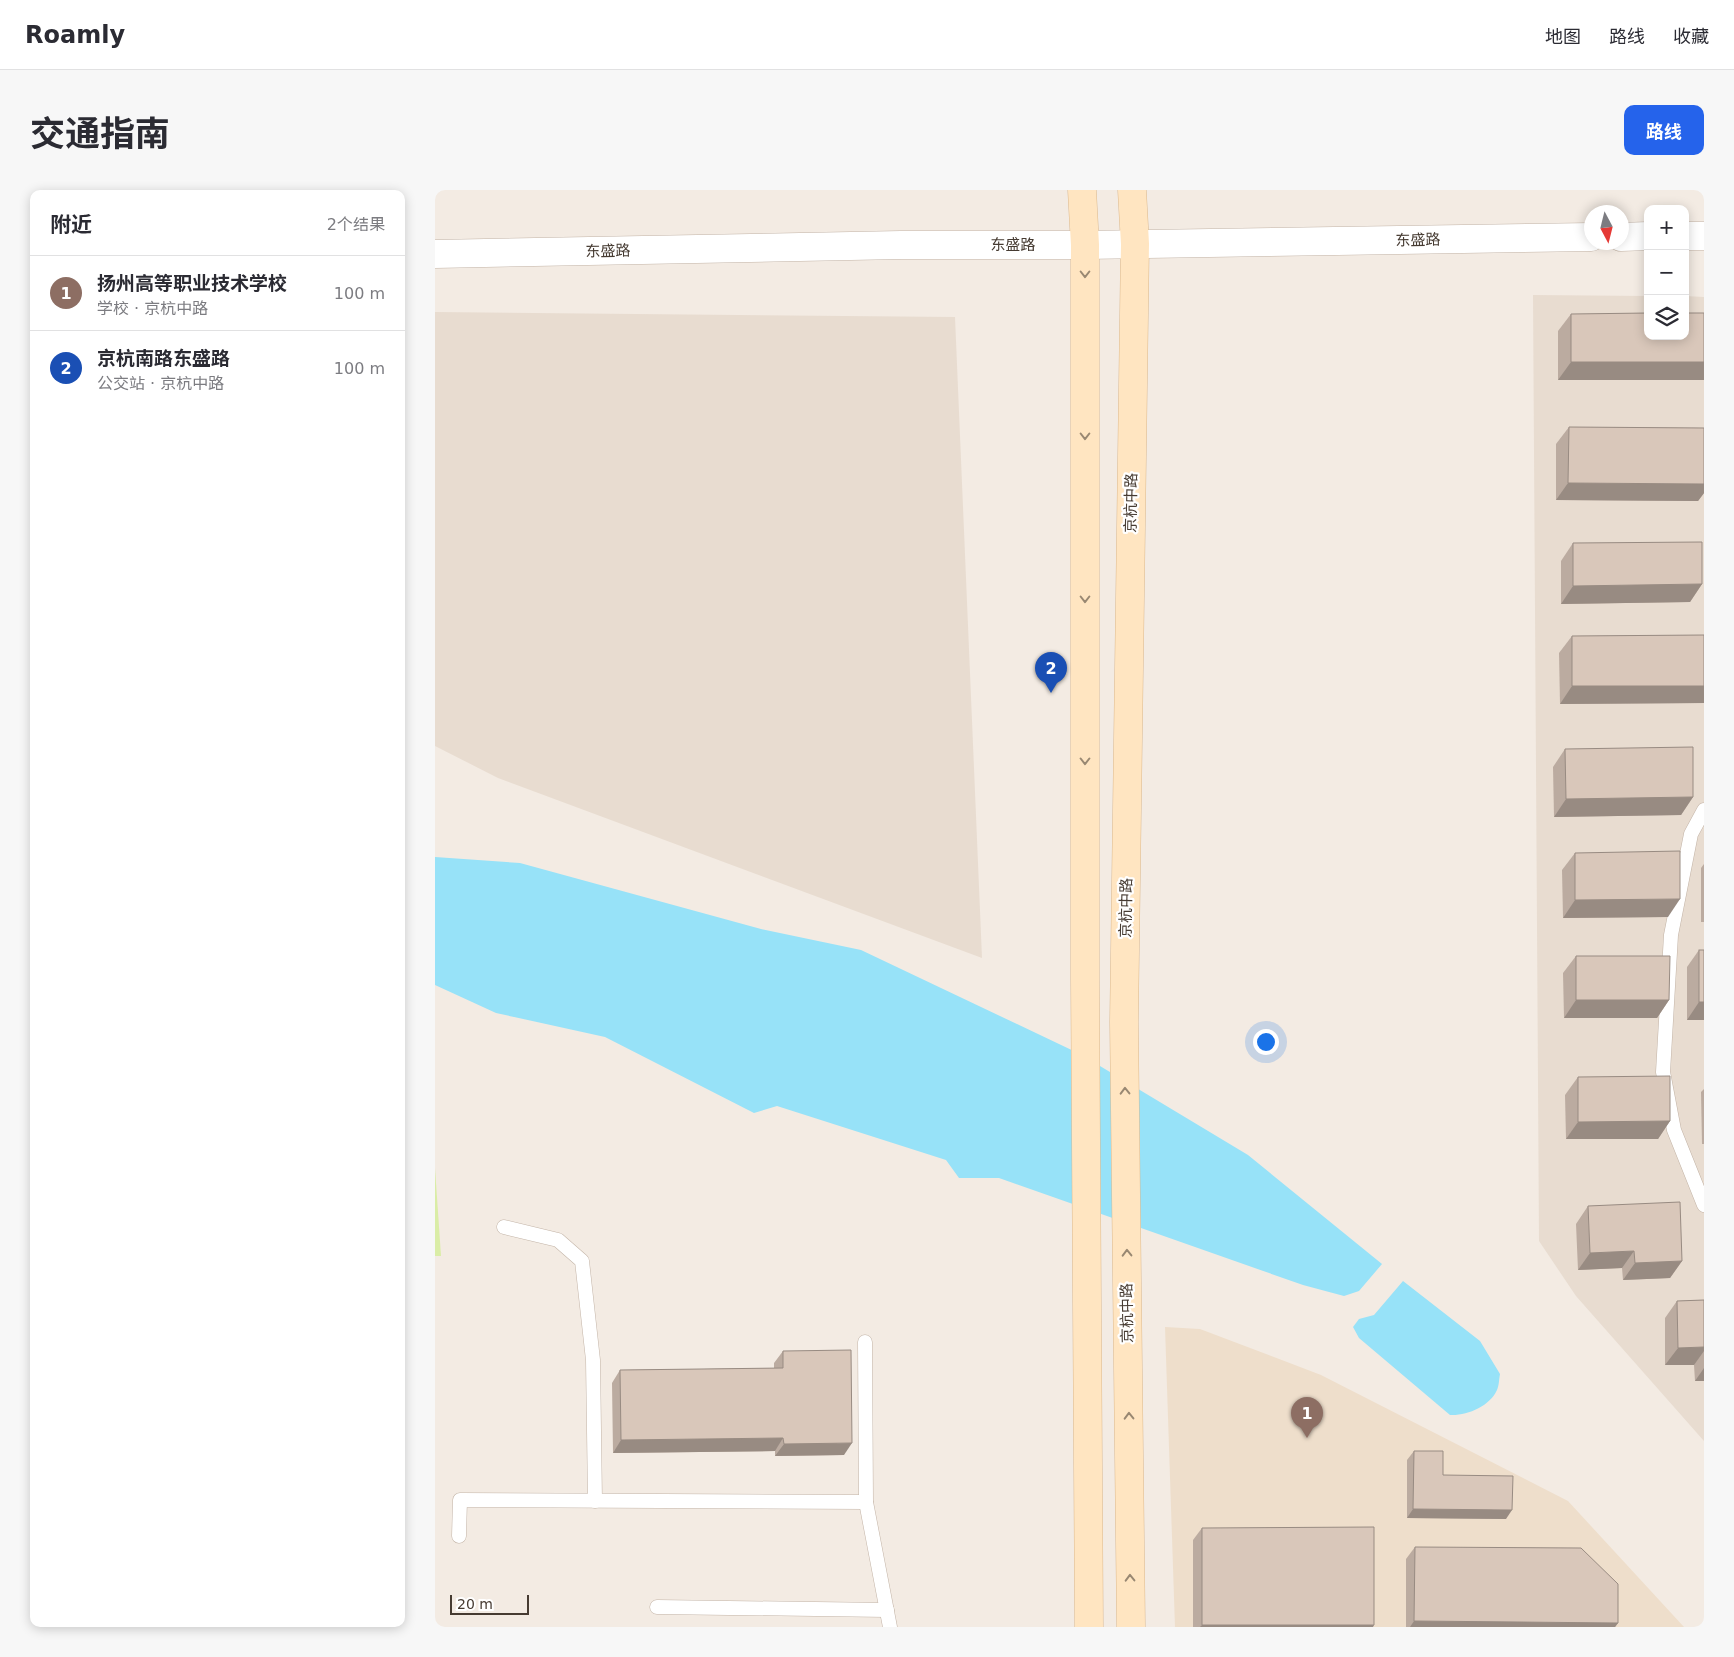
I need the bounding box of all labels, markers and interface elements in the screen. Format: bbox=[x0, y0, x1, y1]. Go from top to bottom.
text: Roamly bbox=[25, 21, 125, 49]
text: 地图 bbox=[1545, 26, 1581, 47]
text: 路线 bbox=[1609, 26, 1645, 47]
text: 收藏 bbox=[1673, 26, 1709, 47]
button: 路线 bbox=[1624, 105, 1704, 155]
text: 交通指南 bbox=[30, 114, 170, 154]
north arrow bbox=[1584, 205, 1629, 250]
map controls bbox=[1644, 205, 1689, 340]
button: + bbox=[1644, 205, 1689, 250]
text: 附近 bbox=[50, 213, 92, 237]
text: 2个结果 bbox=[327, 215, 385, 234]
street label: 东盛路 bbox=[1395, 231, 1441, 249]
street label: 东盛路 bbox=[990, 236, 1036, 254]
street label: 东盛路 bbox=[585, 242, 631, 260]
button: − bbox=[1644, 250, 1689, 295]
one-way arrow bbox=[1080, 270, 1090, 278]
text: 扬州高等职业技术学校 bbox=[97, 272, 287, 294]
text: 1 bbox=[60, 284, 72, 303]
text: 100 m bbox=[334, 284, 385, 303]
button: layers bbox=[1644, 295, 1689, 340]
text: 学校 · 京杭中路 bbox=[97, 299, 208, 318]
text: 京杭南路东盛路 bbox=[97, 347, 230, 369]
text: 2 bbox=[60, 359, 72, 378]
text: 100 m bbox=[334, 359, 385, 378]
text: 公交站 · 京杭中路 bbox=[97, 374, 224, 393]
one-way arrow bbox=[1080, 432, 1090, 440]
street label: 京杭中路 bbox=[1121, 473, 1141, 533]
one-way arrow bbox=[1080, 595, 1090, 603]
pin: 2 bbox=[1035, 652, 1067, 693]
one-way arrow bbox=[1080, 758, 1090, 765]
street label: 京杭中路 bbox=[1116, 878, 1136, 938]
your location bbox=[1253, 1029, 1279, 1055]
one-way arrow bbox=[1120, 1087, 1130, 1094]
one-way arrow bbox=[1122, 1249, 1132, 1257]
street label: 京杭中路 bbox=[1117, 1283, 1137, 1343]
pin: 1 bbox=[1291, 1397, 1323, 1438]
one-way arrow bbox=[1123, 1412, 1134, 1420]
one-way arrow bbox=[1125, 1574, 1135, 1582]
scale bar bbox=[450, 1592, 529, 1615]
text: 20 m bbox=[457, 1596, 493, 1612]

